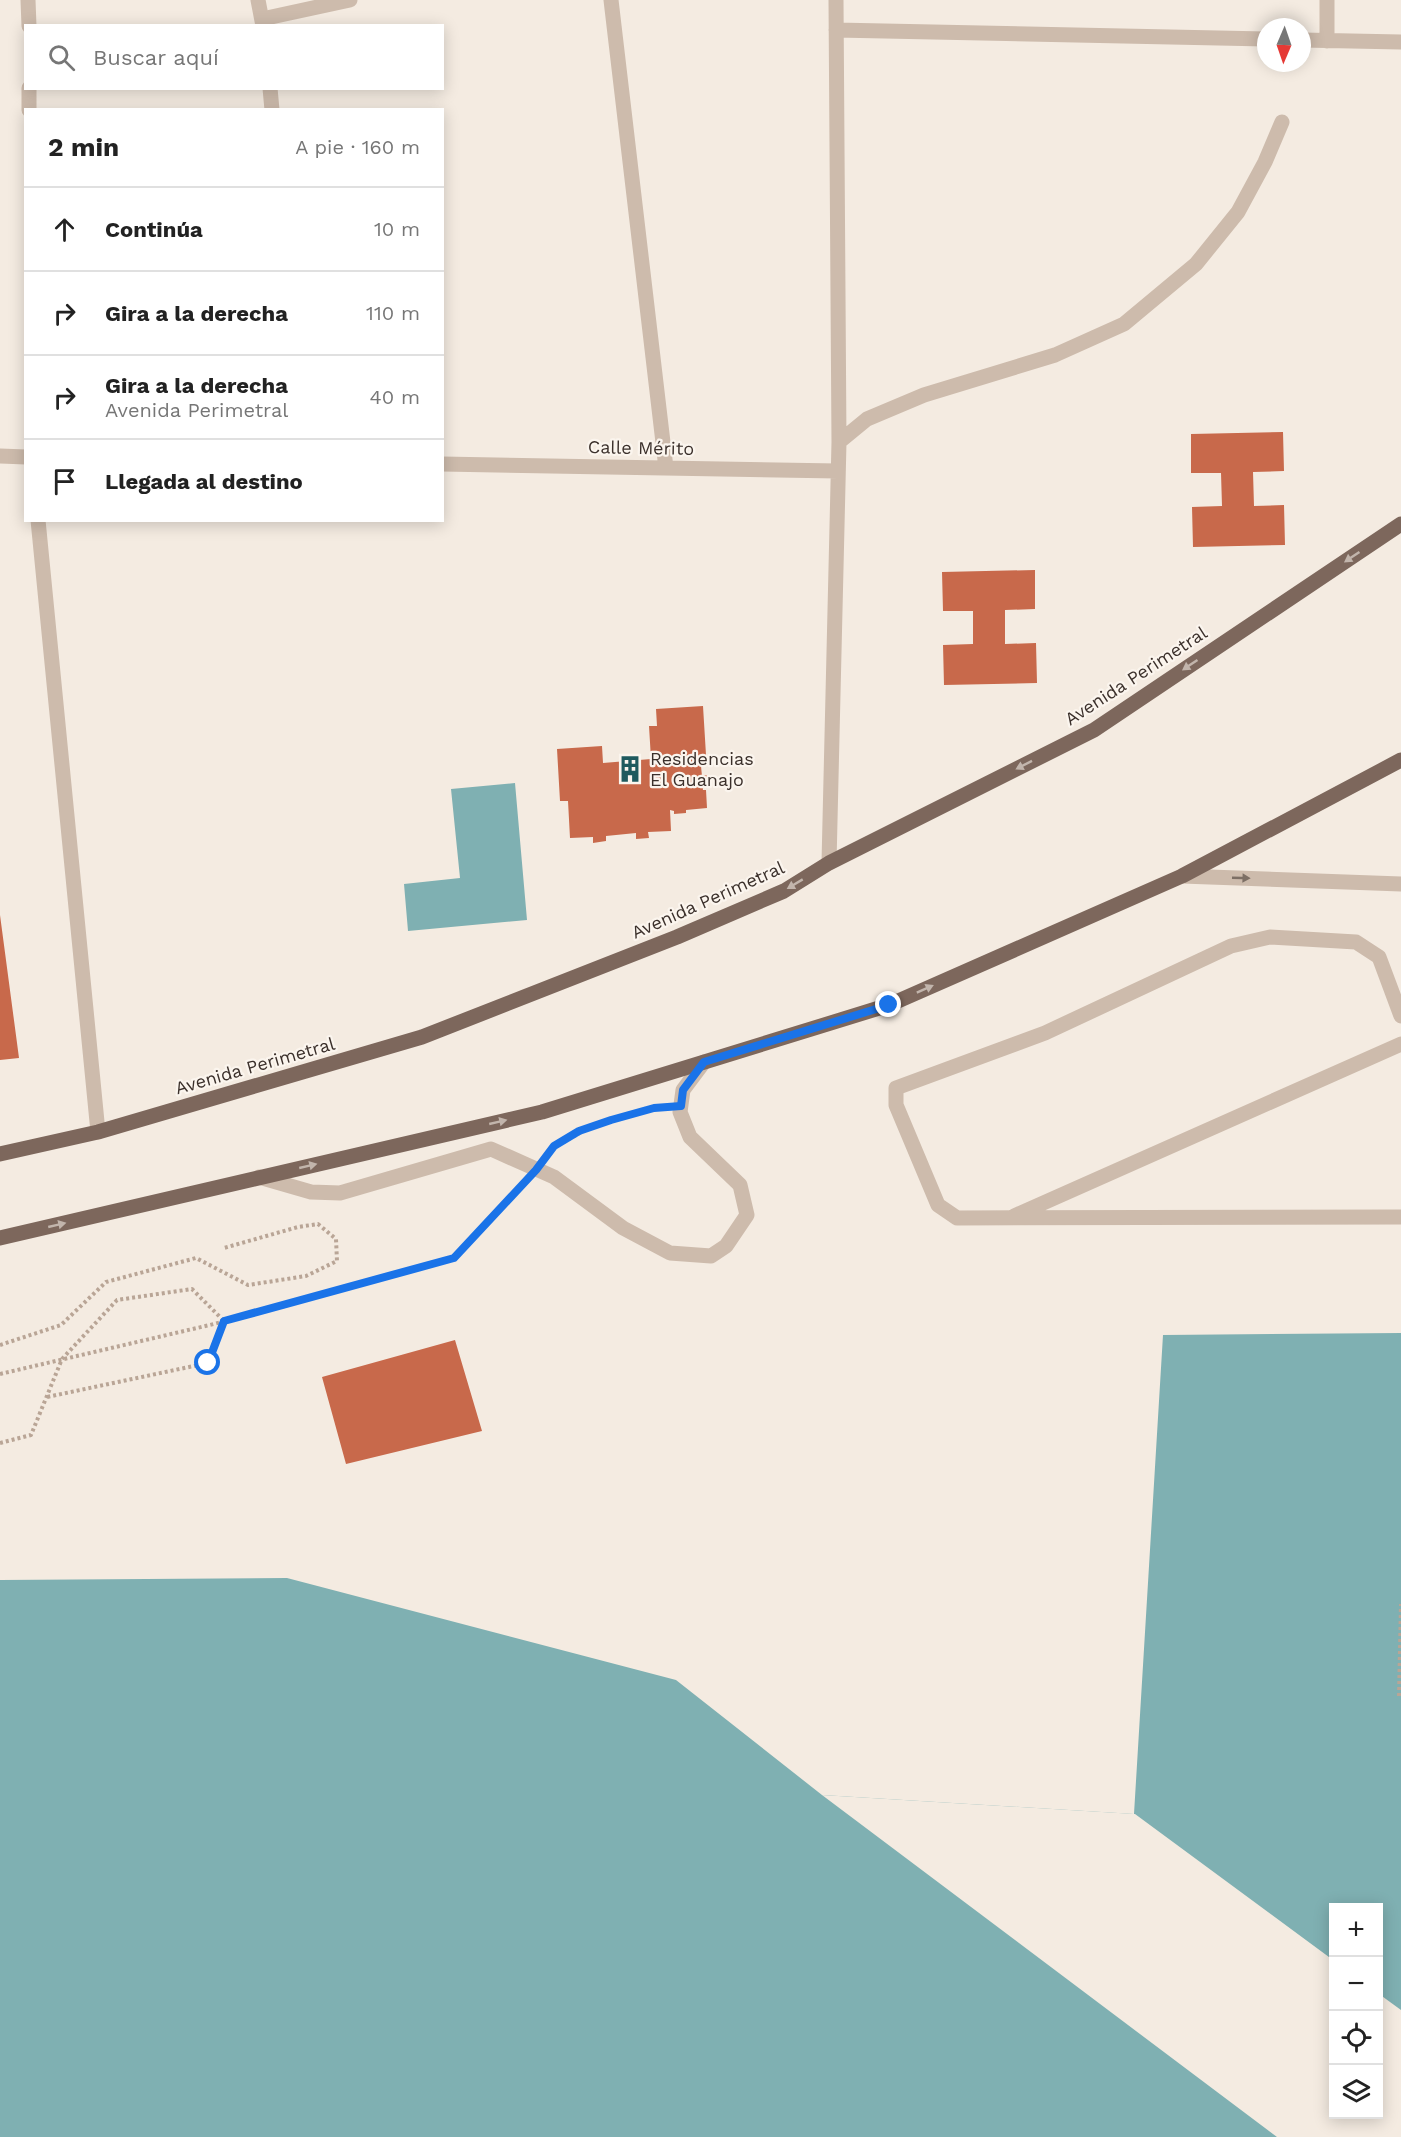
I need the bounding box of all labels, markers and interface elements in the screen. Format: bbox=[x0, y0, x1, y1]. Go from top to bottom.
north arrow bbox=[1257, 18, 1311, 72]
search box bbox=[24, 24, 444, 90]
icon: search bbox=[45, 41, 78, 74]
text: Buscar aquí bbox=[93, 45, 219, 70]
text: 2 min bbox=[48, 132, 119, 162]
text: A pie · 160 m bbox=[295, 135, 420, 159]
icon: ahead bbox=[48, 213, 81, 246]
text: Continúa bbox=[105, 217, 203, 242]
text: 10 m bbox=[374, 217, 420, 241]
icon: right bbox=[48, 297, 81, 330]
text: Gira a la derecha bbox=[105, 301, 288, 326]
text: 110 m bbox=[366, 301, 420, 325]
text: Gira a la derecha bbox=[105, 373, 288, 398]
icon: right bbox=[48, 381, 81, 414]
text: 40 m bbox=[369, 385, 420, 409]
text: Avenida Perimetral bbox=[105, 398, 288, 422]
street label: Calle Mérito bbox=[588, 436, 694, 459]
icon: arrive bbox=[48, 465, 81, 498]
text: Llegada al destino bbox=[105, 469, 303, 494]
one-way arrow bbox=[1344, 551, 1361, 562]
street label: Avenida Perimetral bbox=[1061, 622, 1211, 729]
one-way arrow bbox=[1183, 659, 1199, 671]
place label: Residencias El Guanajo bbox=[650, 748, 754, 790]
building icon: Residencias El Guanajo bbox=[615, 754, 645, 784]
one-way arrow bbox=[1015, 761, 1032, 770]
street label: Avenida Perimetral bbox=[628, 856, 788, 943]
one-way arrow bbox=[1231, 874, 1250, 883]
one-way arrow bbox=[787, 879, 803, 890]
one-way arrow bbox=[916, 985, 933, 994]
route end bbox=[875, 991, 901, 1017]
street label: Avenida Perimetral bbox=[173, 1033, 338, 1098]
one-way arrow bbox=[489, 1116, 507, 1126]
one-way arrow bbox=[299, 1160, 317, 1170]
one-way arrow bbox=[48, 1219, 66, 1229]
route start bbox=[194, 1349, 220, 1375]
map controls bbox=[1329, 1903, 1383, 2119]
button: + bbox=[1329, 1903, 1383, 1957]
button: − bbox=[1329, 1957, 1383, 2011]
button: locate bbox=[1329, 2011, 1383, 2065]
button: layers bbox=[1329, 2065, 1383, 2119]

